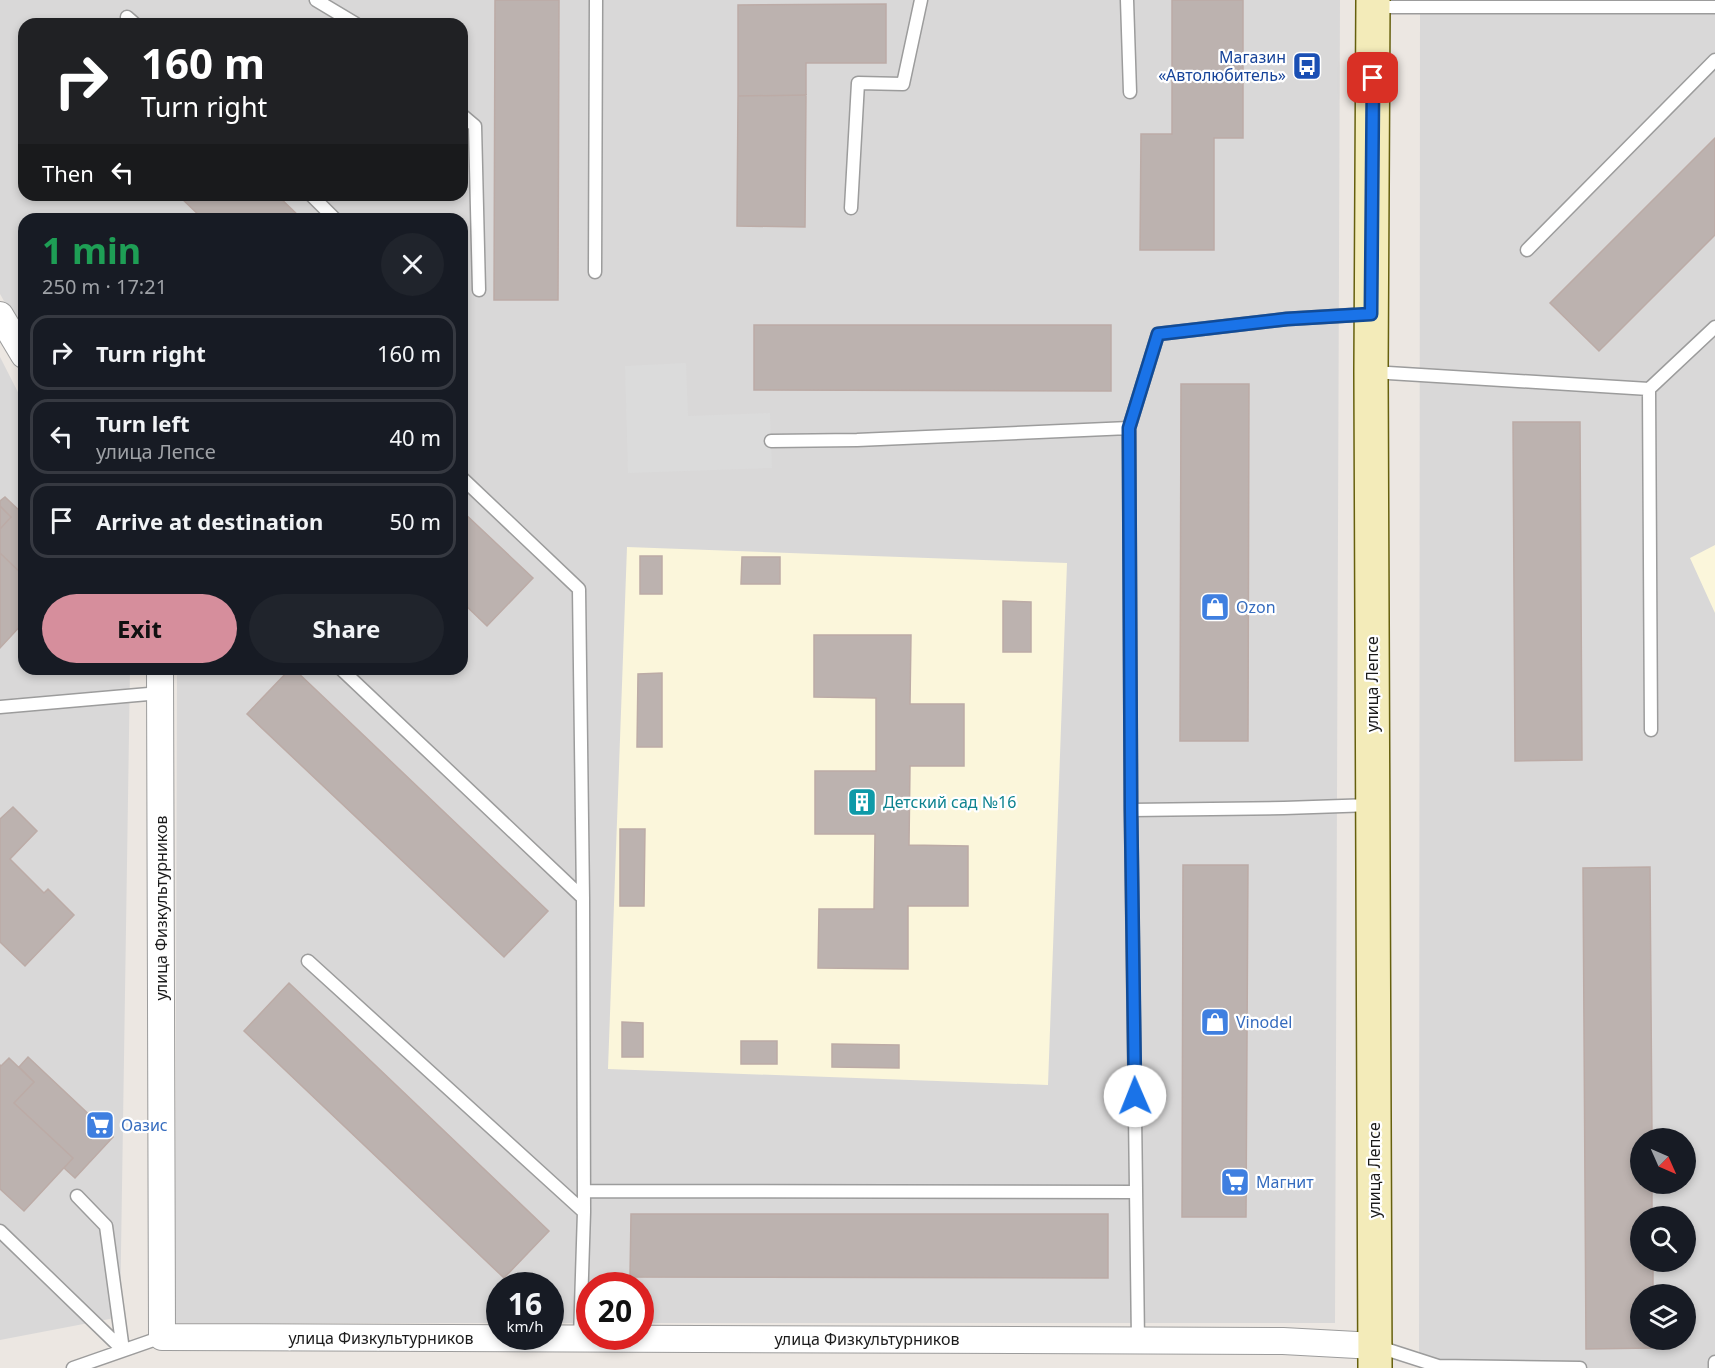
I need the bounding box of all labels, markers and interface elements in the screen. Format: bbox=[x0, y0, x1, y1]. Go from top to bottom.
text: 160 m bbox=[141, 34, 265, 91]
icon: right bbox=[42, 42, 120, 120]
place label: Магазин «Автолюбитель» bbox=[1158, 46, 1286, 86]
bus stop icon: Магазин «Автолюбитель» bbox=[1291, 50, 1323, 82]
pin bbox=[1347, 52, 1398, 103]
icon: arrive bbox=[1356, 61, 1389, 94]
text: Turn right bbox=[141, 88, 267, 125]
icon: left bbox=[106, 156, 139, 189]
text: Then bbox=[42, 158, 94, 188]
text: 1 min bbox=[42, 226, 141, 275]
button: close bbox=[381, 233, 444, 296]
text: 250 m · 17:21 bbox=[42, 273, 167, 300]
icon: right bbox=[45, 336, 78, 369]
text: Turn right bbox=[96, 338, 206, 368]
text: 160 m bbox=[377, 338, 441, 368]
text: Turn left bbox=[96, 408, 190, 438]
icon: left bbox=[45, 420, 78, 453]
text: 40 m bbox=[390, 422, 441, 452]
text: улица Лепсе bbox=[96, 438, 216, 465]
icon: arrive bbox=[45, 504, 78, 537]
text: Arrive at destination bbox=[96, 506, 323, 536]
text: 50 m bbox=[390, 506, 441, 536]
shop icon: Ozon bbox=[1199, 591, 1231, 623]
button: Exit bbox=[42, 594, 237, 663]
button: Share bbox=[249, 594, 444, 663]
place label: Ozon bbox=[1236, 596, 1276, 618]
street label: улица Лепсе bbox=[1361, 636, 1383, 732]
building icon: Детский сад №16 bbox=[846, 786, 878, 818]
place label: Детский сад №16 bbox=[883, 791, 1016, 813]
street label: улица Физкультурников bbox=[150, 815, 172, 1001]
shop icon: Vinodel bbox=[1199, 1006, 1231, 1038]
place label: Vinodel bbox=[1236, 1011, 1292, 1033]
position arrow bbox=[1103, 1064, 1167, 1128]
supermarket icon: Оазис bbox=[84, 1109, 116, 1141]
place label: Оазис bbox=[121, 1114, 168, 1136]
street label: улица Лепсе bbox=[1363, 1122, 1385, 1218]
north arrow bbox=[1630, 1128, 1696, 1194]
map controls bbox=[1630, 1128, 1696, 1350]
supermarket icon: Магнит bbox=[1219, 1166, 1251, 1198]
place label: Магнит bbox=[1256, 1171, 1314, 1193]
button: search bbox=[1630, 1206, 1696, 1272]
speed limit sign: 20 bbox=[576, 1272, 654, 1350]
text: 16 bbox=[508, 1283, 542, 1324]
button: layers bbox=[1630, 1284, 1696, 1350]
text: km/h bbox=[507, 1316, 543, 1336]
street label: улица Физкультурников bbox=[288, 1327, 474, 1349]
street label: улица Физкультурников bbox=[774, 1328, 960, 1350]

